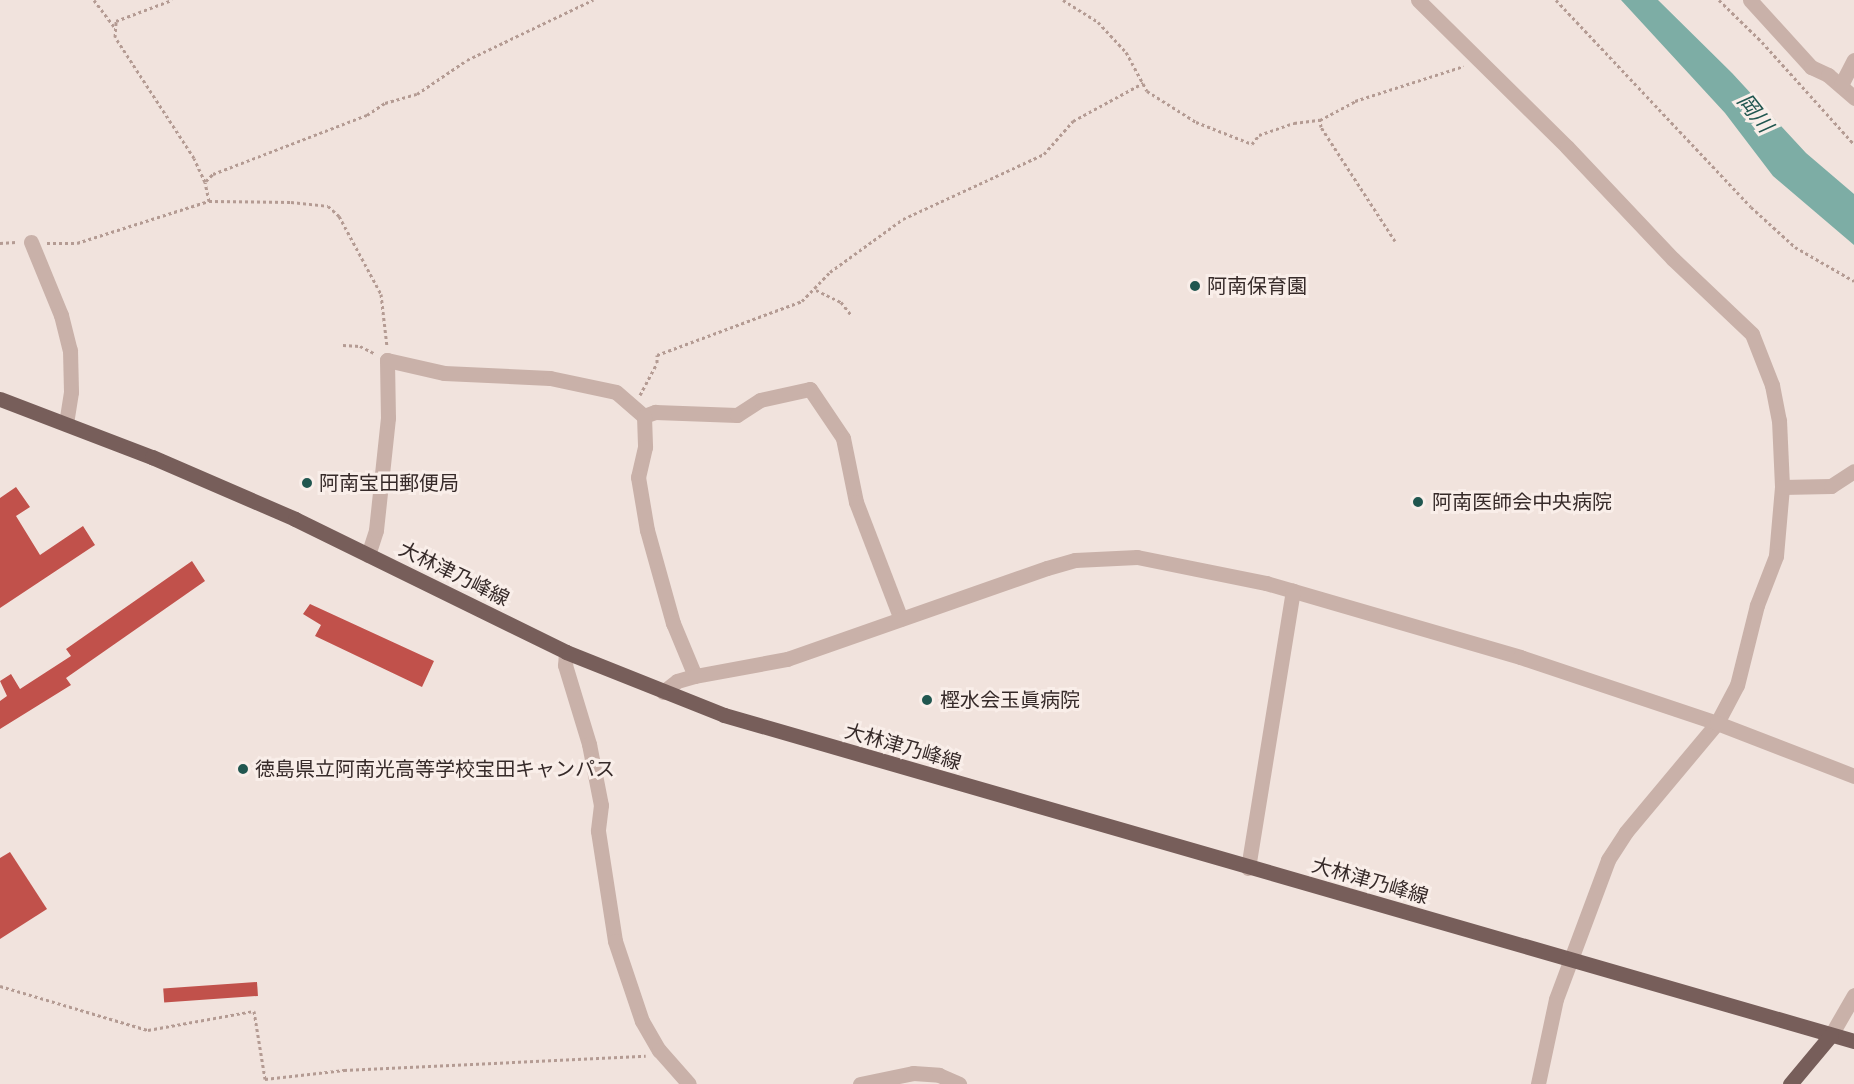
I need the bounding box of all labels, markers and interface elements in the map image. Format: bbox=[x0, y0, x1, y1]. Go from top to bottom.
water label: 岡川 bbox=[1732, 89, 1778, 137]
place label: 阿南保育園 bbox=[1207, 274, 1307, 298]
marker: 阿南保育園 bbox=[1188, 279, 1202, 293]
place label: 阿南宝田郵便局 bbox=[319, 471, 459, 495]
marker: 阿南宝田郵便局 bbox=[300, 476, 314, 490]
place label: 阿南医師会中央病院 bbox=[1432, 490, 1612, 514]
marker: 阿南医師会中央病院 bbox=[1409, 493, 1427, 511]
street label: 大林津乃峰線 bbox=[395, 537, 513, 611]
place label: 樫水会玉眞病院 bbox=[940, 688, 1080, 712]
marker: 樫水会玉眞病院 bbox=[918, 691, 936, 709]
street label: 大林津乃峰線 bbox=[842, 719, 964, 775]
place label: 徳島県立阿南光高等学校宝田キャンパス bbox=[255, 757, 615, 781]
marker: 徳島県立阿南光高等学校宝田キャンパス bbox=[236, 762, 250, 776]
street label: 大林津乃峰線 bbox=[1309, 853, 1431, 909]

